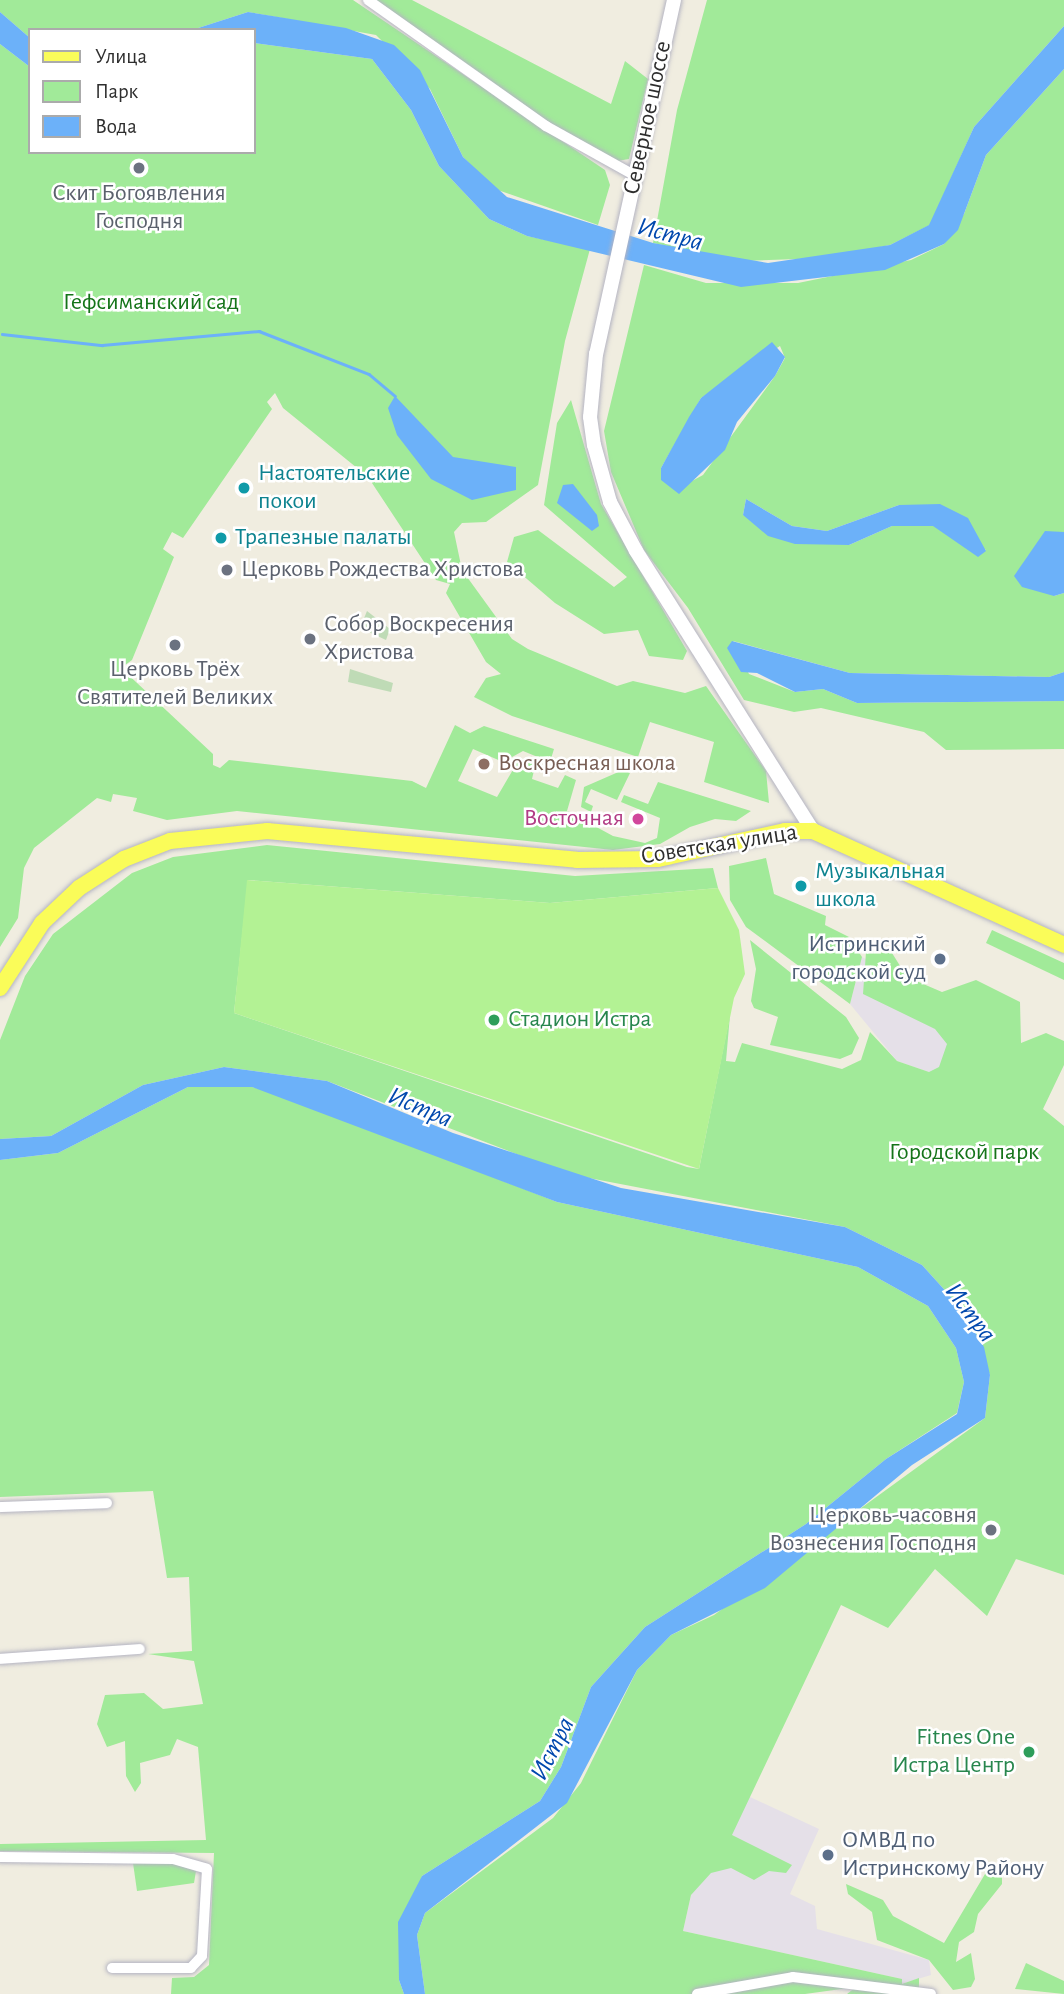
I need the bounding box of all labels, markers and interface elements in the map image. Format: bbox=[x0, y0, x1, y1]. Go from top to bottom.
legend bbox=[28, 28, 256, 154]
street label: Северное шоссе bbox=[618, 38, 678, 198]
text: Улица bbox=[95, 46, 147, 67]
text: Парк bbox=[95, 81, 138, 102]
text: Вода bbox=[95, 116, 137, 137]
marker: Скит Богоявления Господня bbox=[131, 160, 147, 176]
place label: Скит Богоявления Господня bbox=[52, 180, 226, 236]
water label: Истра bbox=[634, 211, 706, 259]
park label: Гефсиманский сад bbox=[63, 289, 239, 317]
place label: Настоятельские покои bbox=[258, 460, 410, 516]
marker: Настоятельские покои bbox=[236, 480, 252, 496]
place label: Трапезные палаты bbox=[235, 524, 412, 552]
marker: Трапезные палаты bbox=[213, 530, 229, 546]
place label: Церковь Рождества Христова bbox=[241, 556, 524, 584]
marker: Церковь Рождества Христова bbox=[219, 562, 235, 578]
place label: Собор Воскресения Христова bbox=[324, 611, 514, 667]
marker: Собор Воскресения Христова bbox=[302, 631, 318, 647]
marker: Церковь Трёх Святителей Великих bbox=[167, 637, 183, 653]
place label: Церковь Трёх Святителей Великих bbox=[77, 656, 273, 712]
place label: Воскресная школа bbox=[498, 750, 676, 778]
marker: Воскресная школа bbox=[476, 756, 492, 772]
place label: Восточная bbox=[524, 805, 624, 833]
marker: Восточная bbox=[630, 811, 646, 827]
street label: Советская улица bbox=[639, 818, 799, 872]
place label: Музыкальная школа bbox=[815, 858, 946, 914]
marker: Музыкальная школа bbox=[793, 878, 809, 894]
place label: Истринский городской суд bbox=[791, 931, 926, 987]
marker: Истринский городской суд bbox=[932, 951, 948, 967]
place label: Стадион Истра bbox=[508, 1006, 651, 1034]
marker: Стадион Истра bbox=[486, 1012, 502, 1028]
water label: Истра bbox=[383, 1081, 457, 1135]
park label: Городской парк bbox=[889, 1139, 1039, 1167]
water label: Истра bbox=[938, 1277, 1002, 1349]
place label: Церковь-часовня Вознесения Господня bbox=[769, 1502, 977, 1558]
marker: Церковь-часовня Вознесения Господня bbox=[983, 1522, 999, 1538]
water label: Истра bbox=[524, 1712, 582, 1786]
place label: Fitnes One Истра Центр bbox=[892, 1724, 1015, 1780]
marker: Fitnes One Истра Центр bbox=[1021, 1744, 1037, 1760]
place label: ОМВД по Истринскому Району bbox=[842, 1827, 1044, 1883]
marker: ОМВД по Истринскому Району bbox=[820, 1847, 836, 1863]

